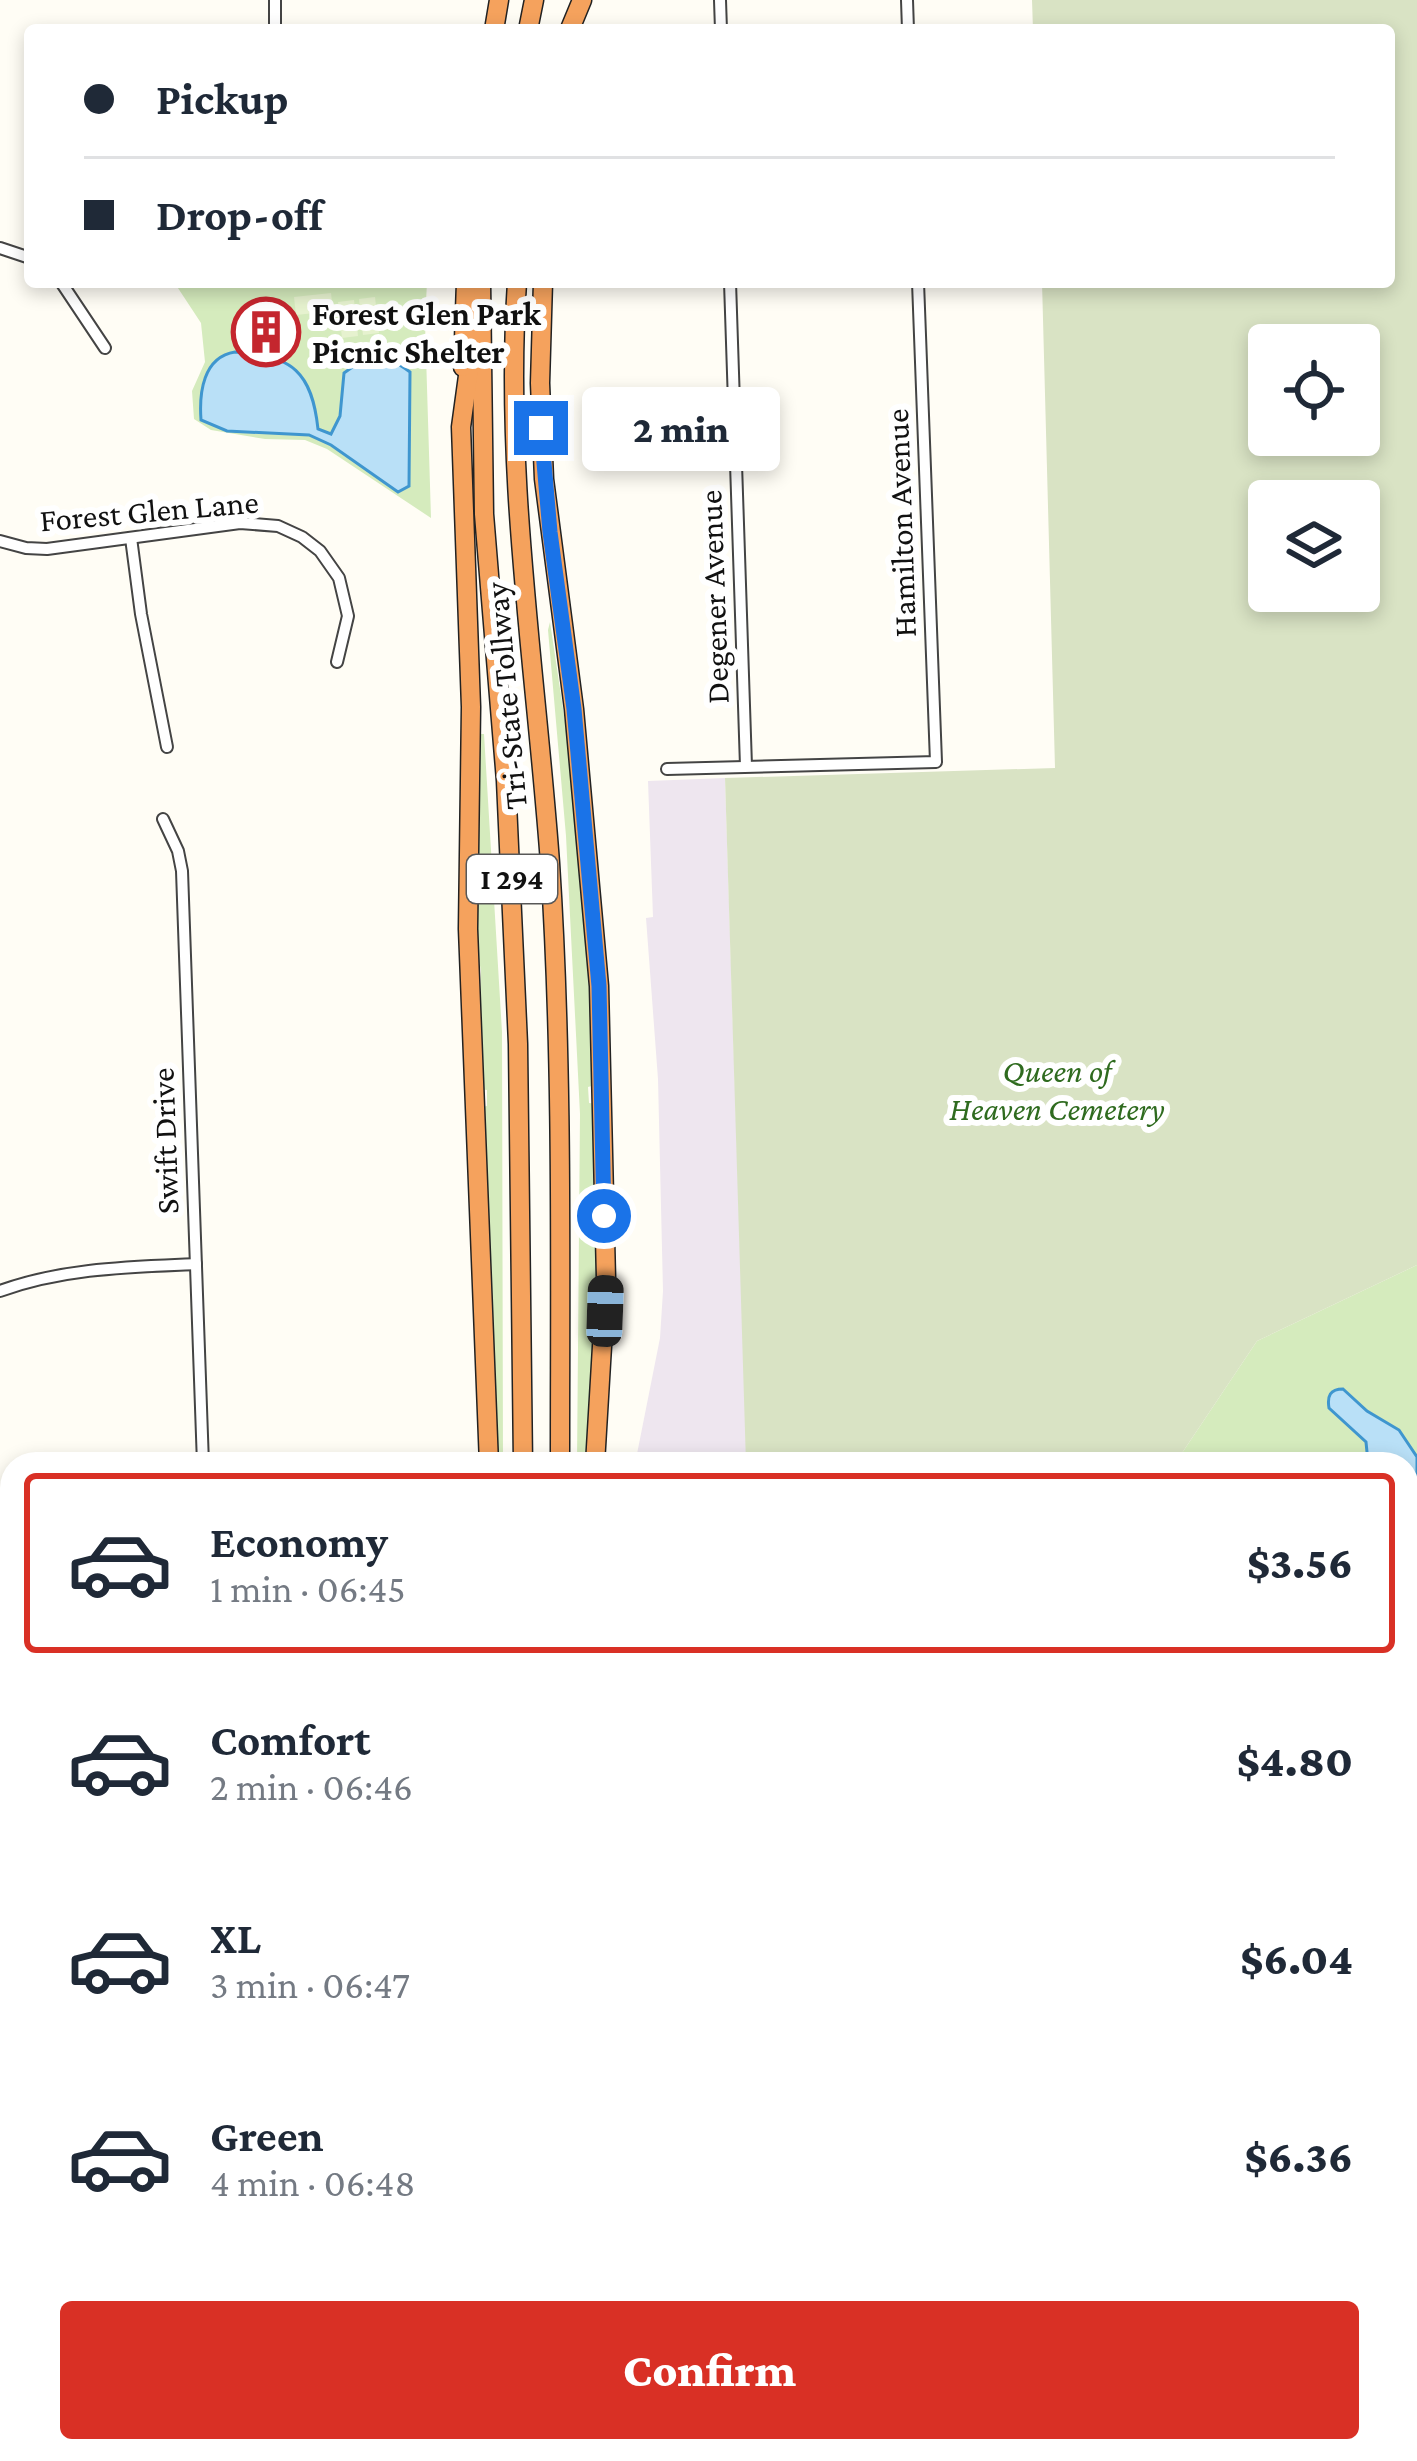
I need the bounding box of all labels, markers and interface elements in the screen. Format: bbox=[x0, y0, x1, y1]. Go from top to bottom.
text: Pickup bbox=[156, 74, 289, 124]
text: Drop-off bbox=[156, 190, 323, 240]
place label: Forest Glen Park Picnic Shelter bbox=[312, 295, 542, 370]
building icon: Forest Glen Park Picnic Shelter bbox=[231, 297, 301, 367]
map controls bbox=[1248, 324, 1380, 612]
button: locate bbox=[1248, 324, 1380, 456]
callout: 2 min bbox=[583, 386, 781, 470]
route end bbox=[514, 401, 568, 455]
text: 2 min bbox=[633, 407, 729, 450]
street label: Hamilton Avenue bbox=[878, 408, 923, 638]
button: layers bbox=[1248, 480, 1380, 612]
street label: Forest Glen Lane bbox=[38, 483, 260, 538]
street label: Degener Avenue bbox=[691, 489, 736, 705]
street label: Tri-State Tollway bbox=[477, 580, 534, 811]
road number: I 294 bbox=[467, 855, 557, 903]
park label: Queen of Heaven Cemetery bbox=[949, 1052, 1165, 1127]
street label: Swift Drive bbox=[143, 1067, 186, 1215]
route start bbox=[577, 1189, 631, 1243]
car bbox=[586, 1274, 624, 1348]
icon: car bbox=[66, 1509, 174, 1617]
text: Economy bbox=[210, 1517, 388, 1567]
text: $3.56 bbox=[1247, 1538, 1353, 1588]
text: 1 min · 06:45 bbox=[210, 1567, 406, 1610]
icon: car bbox=[66, 1707, 174, 1815]
text: Comfort bbox=[210, 1715, 371, 1765]
text: $4.80 bbox=[1237, 1736, 1353, 1786]
text: 2 min · 06:46 bbox=[210, 1765, 413, 1808]
icon: car bbox=[66, 1905, 174, 2013]
text: XL bbox=[210, 1913, 261, 1963]
text: $6.04 bbox=[1240, 1934, 1353, 1984]
text: 3 min · 06:47 bbox=[210, 1963, 410, 2006]
icon: car bbox=[66, 2103, 174, 2211]
text: Green bbox=[210, 2111, 324, 2161]
text: $6.36 bbox=[1244, 2132, 1353, 2182]
text: 4 min · 06:48 bbox=[210, 2161, 415, 2204]
button: Confirm bbox=[60, 2301, 1359, 2439]

